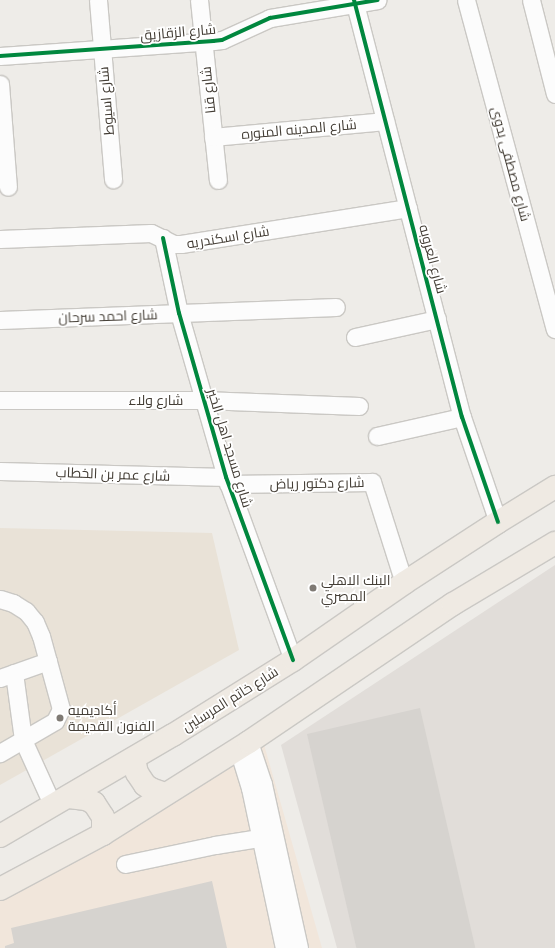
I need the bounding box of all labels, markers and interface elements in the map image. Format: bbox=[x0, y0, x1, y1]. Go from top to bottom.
street label: شارع الزقازيق bbox=[139, 20, 217, 44]
street label: شارع اسيوط bbox=[95, 66, 117, 136]
street label: شارع قنا bbox=[197, 66, 219, 114]
street label: شارع مصطفى بدوى bbox=[488, 105, 534, 223]
street label: شارع المدينه المنوره bbox=[241, 116, 357, 142]
street label: شارع اسكندريه bbox=[186, 222, 270, 252]
street label: شارع العروبه bbox=[416, 223, 450, 295]
street label: شارع احمد سرحان bbox=[58, 306, 158, 326]
street label: شارع مسجد اهل الخير bbox=[204, 386, 256, 510]
street label: شارع ولاء bbox=[129, 392, 183, 408]
street label: شارع عمر بن الخطاب bbox=[55, 464, 171, 484]
street label: شارع دكتور رياض bbox=[269, 474, 365, 492]
place label: البنك الاهلي المصري bbox=[321, 572, 390, 604]
marker: البنك الاهلي المصري bbox=[308, 583, 318, 593]
street label: شارع خاتم المرسلين bbox=[179, 663, 281, 735]
place label: أكاديميه الفنون القديمة bbox=[68, 702, 155, 734]
marker: أكاديميه الفنون القديمة bbox=[55, 713, 65, 723]

